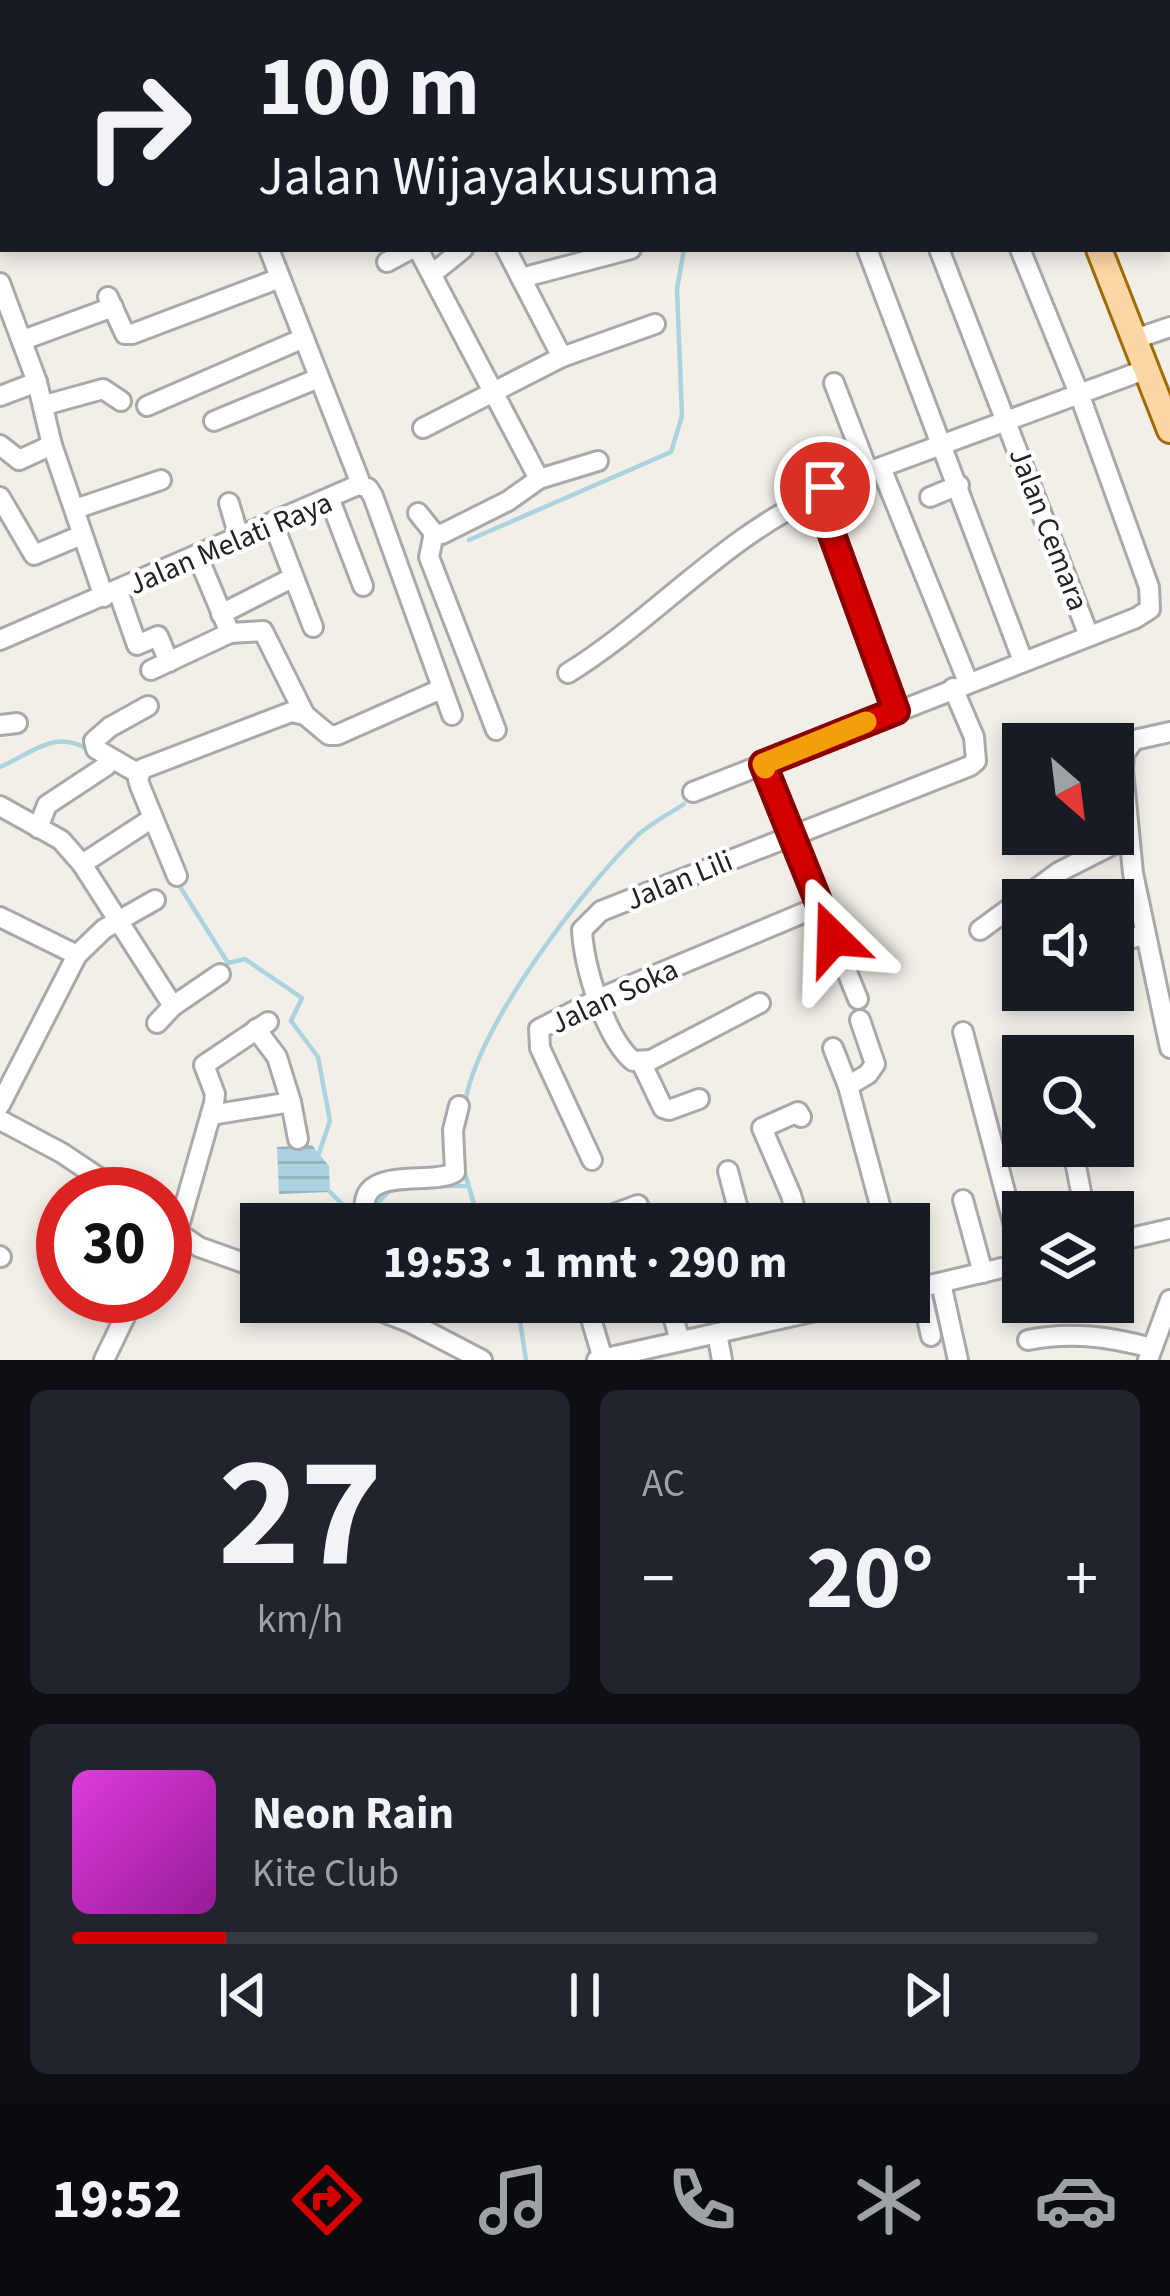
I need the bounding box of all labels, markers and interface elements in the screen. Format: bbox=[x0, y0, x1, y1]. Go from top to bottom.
text: 100 m bbox=[258, 28, 480, 148]
icon: right bbox=[60, 48, 216, 204]
text: Jalan Wijayakusuma bbox=[258, 139, 719, 216]
pin bbox=[774, 436, 876, 538]
street label: Jalan Cemara bbox=[998, 441, 1099, 617]
icon: arrive bbox=[792, 454, 858, 520]
street label: Jalan Melati Raya bbox=[122, 481, 339, 606]
north arrow bbox=[1002, 723, 1134, 855]
map controls bbox=[1002, 723, 1134, 1323]
street label: Jalan Lili bbox=[619, 840, 739, 921]
position arrow bbox=[770, 875, 896, 1001]
button: sound bbox=[1002, 879, 1134, 1011]
street label: Jalan Soka bbox=[543, 948, 685, 1045]
button: search bbox=[1002, 1035, 1134, 1167]
speed limit sign: 30 bbox=[36, 1167, 192, 1323]
button: layers bbox=[1002, 1191, 1134, 1323]
text: 19:53 · 1 mnt · 290 m bbox=[383, 1231, 787, 1295]
text: 27 bbox=[218, 1403, 382, 1625]
text: AC bbox=[642, 1456, 685, 1512]
text: 20° bbox=[806, 1515, 934, 1643]
text: − bbox=[642, 1532, 675, 1626]
text: + bbox=[1065, 1532, 1098, 1626]
text: km/h bbox=[257, 1592, 343, 1648]
text: Neon Rain bbox=[252, 1782, 454, 1846]
text: Kite Club bbox=[252, 1846, 399, 1902]
icon: previous bbox=[210, 1962, 276, 2028]
icon: pause bbox=[552, 1962, 618, 2028]
icon: next bbox=[894, 1962, 960, 2028]
icon: directions bbox=[285, 2158, 369, 2242]
icon: music bbox=[472, 2158, 556, 2242]
icon: phone bbox=[660, 2158, 744, 2242]
icon: climate bbox=[847, 2158, 931, 2242]
icon: car bbox=[1034, 2158, 1118, 2242]
text: 19:52 bbox=[52, 2162, 182, 2239]

